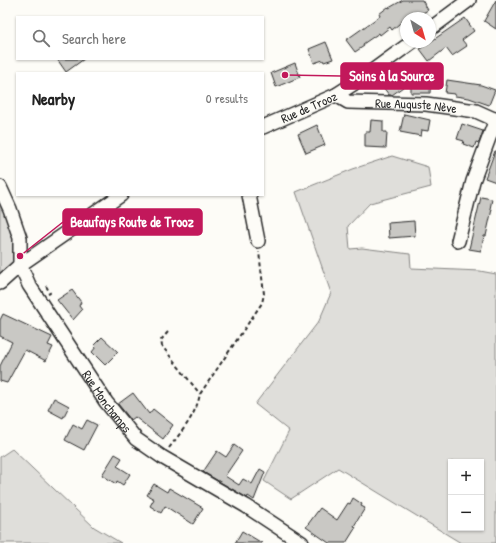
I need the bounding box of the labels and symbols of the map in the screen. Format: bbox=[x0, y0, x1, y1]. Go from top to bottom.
north arrow bbox=[400, 12, 436, 48]
callout: Soins à la Source bbox=[341, 63, 443, 89]
text: Soins à la Source bbox=[349, 66, 435, 85]
street label: Rue de Trooz bbox=[278, 87, 340, 127]
street label: Rue Auguste Nève bbox=[375, 94, 458, 117]
callout: Beaufays Route de Trooz bbox=[63, 209, 202, 235]
text: Beaufays Route de Trooz bbox=[70, 212, 194, 233]
street label: Rue Monchamps bbox=[78, 367, 136, 436]

